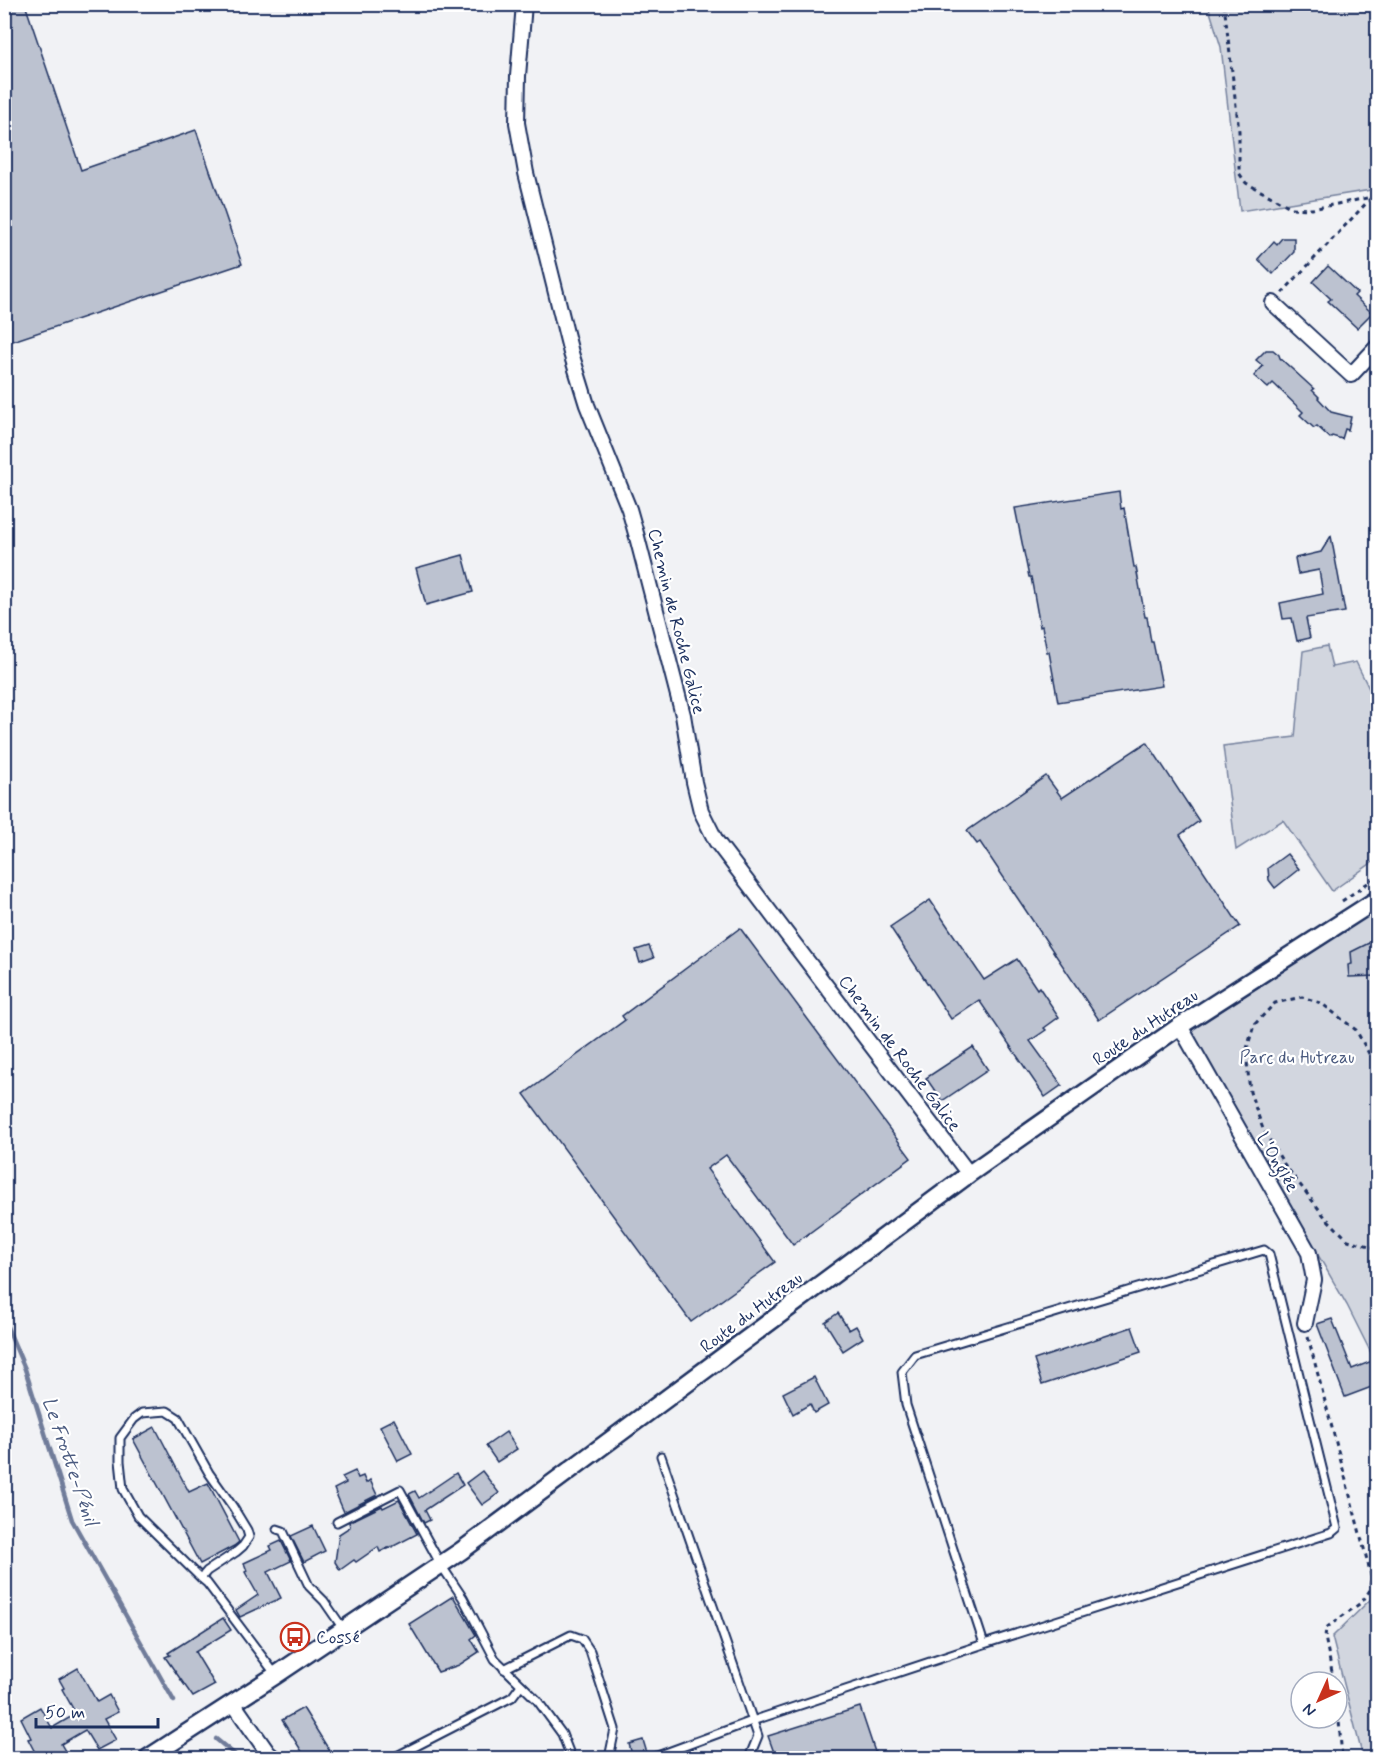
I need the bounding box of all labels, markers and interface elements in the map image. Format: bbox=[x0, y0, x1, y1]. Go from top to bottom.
street label: Chemin de Roche Galice bbox=[641, 526, 711, 717]
street label: Chemin de Roche Galice bbox=[832, 970, 966, 1137]
street label: Route du Hutreau bbox=[1088, 984, 1203, 1072]
park label: Parc du Hutreau bbox=[1239, 1046, 1355, 1070]
street label: L'Onglée bbox=[1249, 1128, 1304, 1198]
street label: Route du Hutreau bbox=[696, 1266, 808, 1359]
water label: Le Frotte-Pénil bbox=[35, 1394, 105, 1531]
bus stop icon: Cossé bbox=[279, 1621, 311, 1653]
place label: Cossé bbox=[316, 1626, 360, 1650]
north arrow bbox=[1289, 1670, 1349, 1730]
scale bar bbox=[36, 1691, 158, 1729]
text: N bbox=[1298, 1698, 1321, 1721]
text: 50 m bbox=[45, 1701, 85, 1725]

